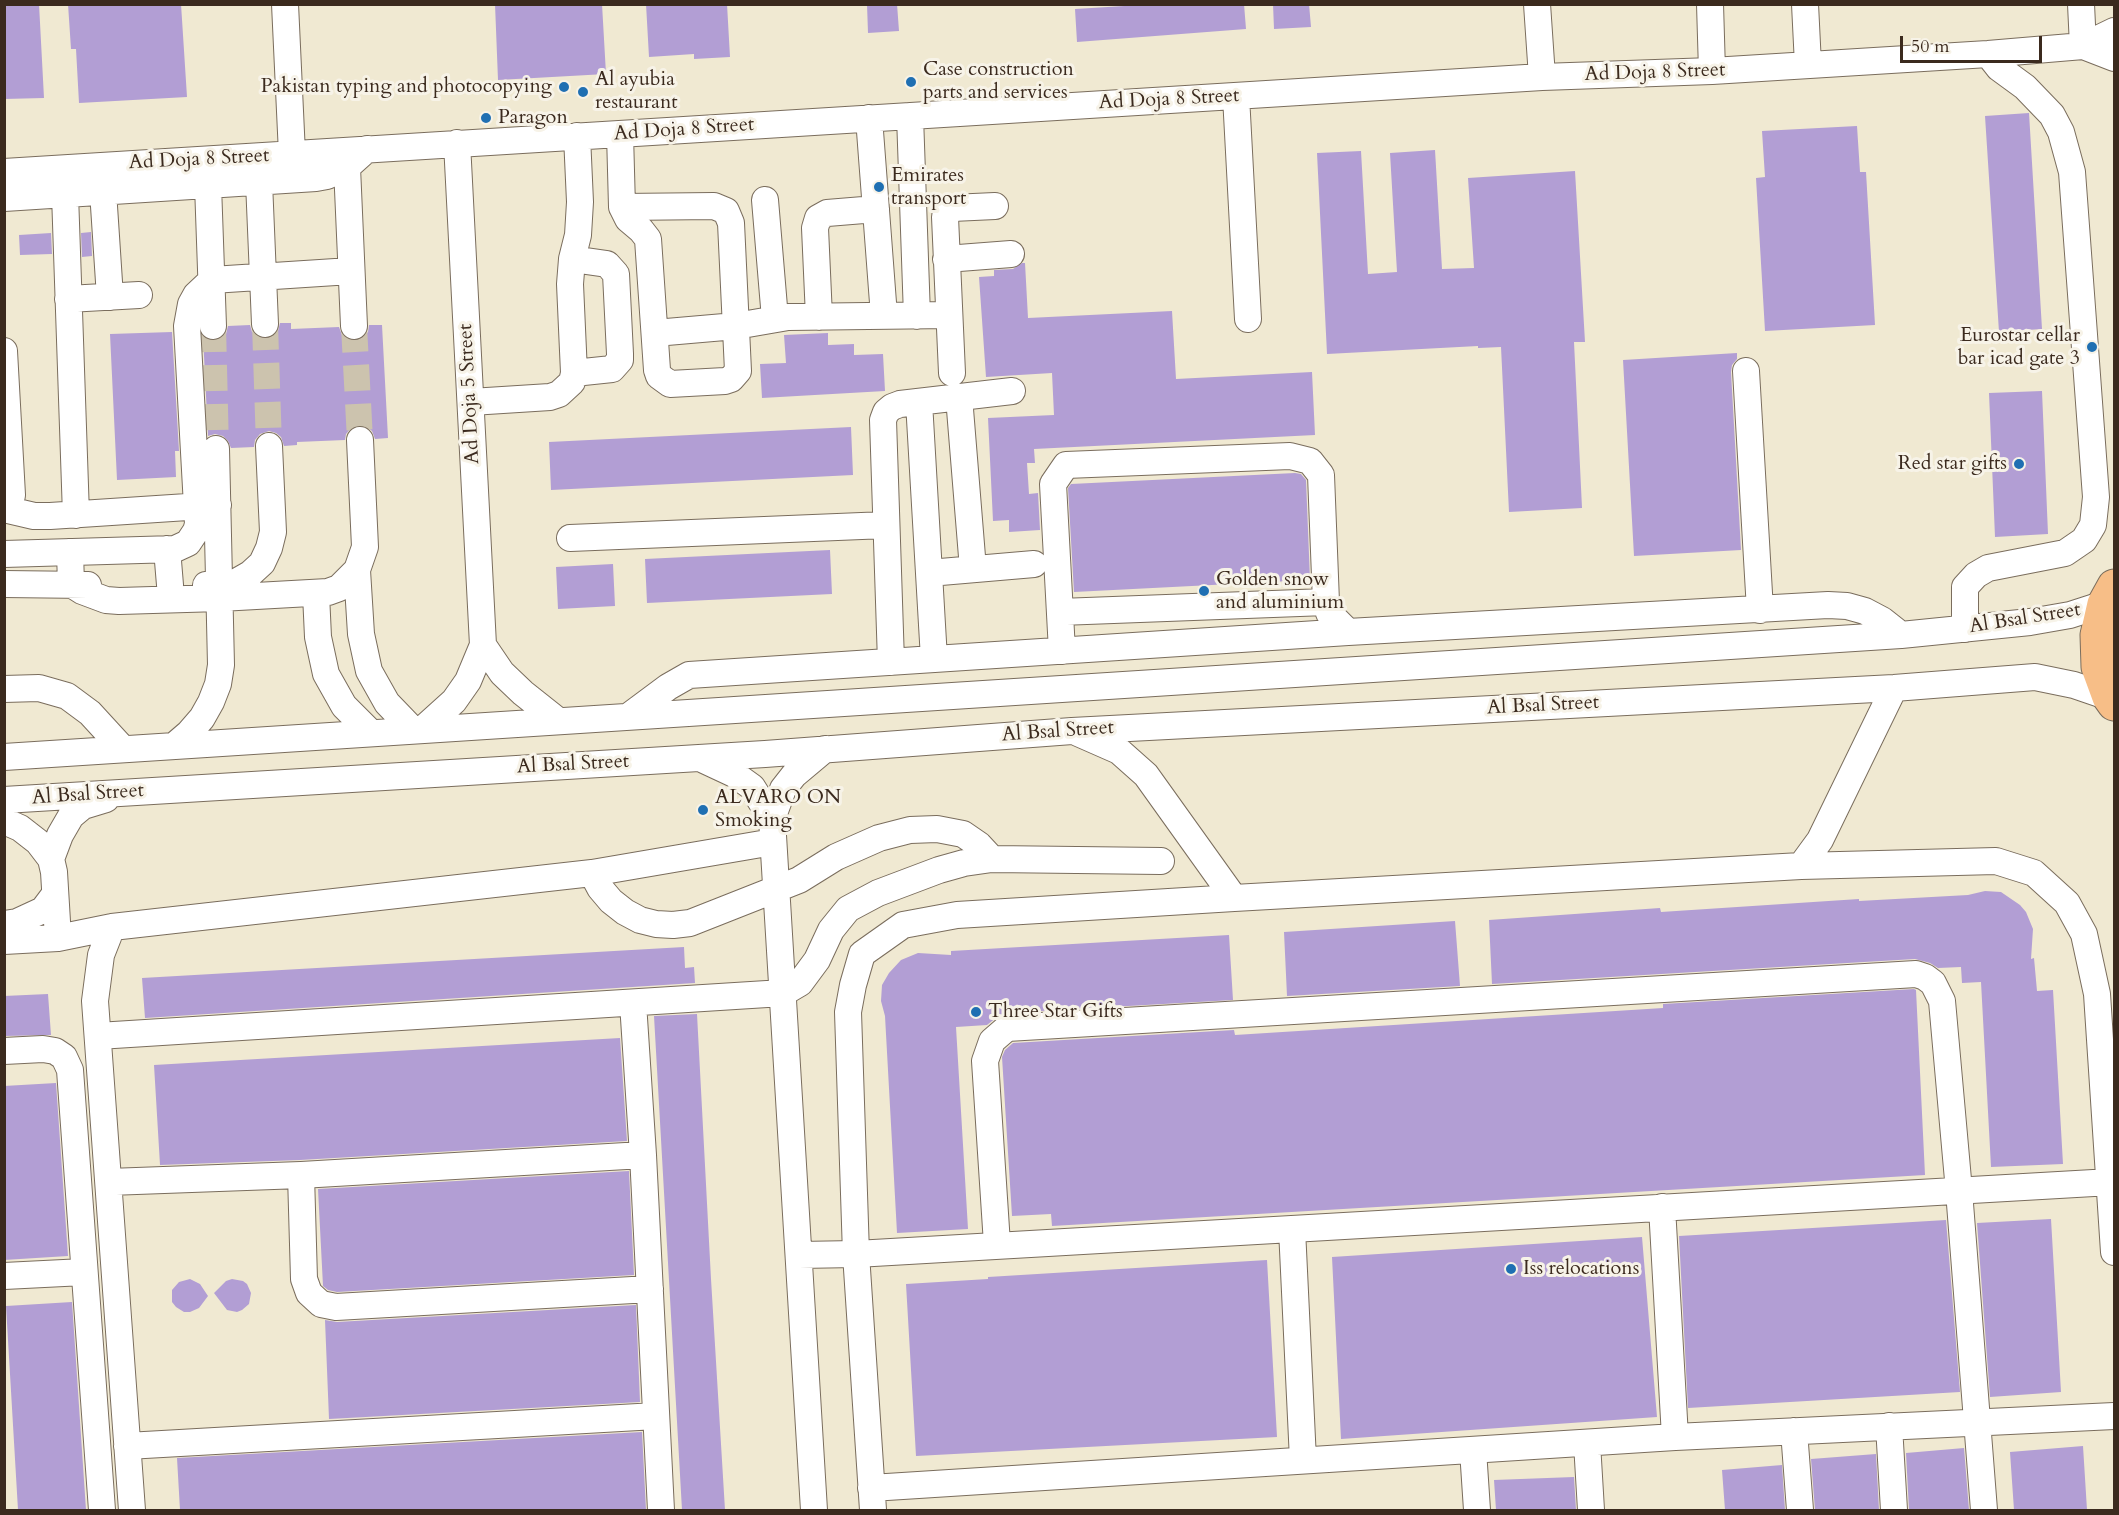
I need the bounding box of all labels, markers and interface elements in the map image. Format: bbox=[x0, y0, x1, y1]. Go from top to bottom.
scale bar bbox=[1903, 24, 2046, 62]
text: 50 m bbox=[1911, 34, 1950, 59]
place label: Case construction parts and services bbox=[923, 58, 1074, 105]
street label: Ad Doja 8 Street bbox=[1584, 59, 1726, 87]
place label: Al ayubia restaurant bbox=[595, 68, 678, 115]
place label: Pakistan typing and photocopying bbox=[261, 75, 552, 99]
marker: Case construction parts and services bbox=[904, 75, 918, 89]
marker: Pakistan typing and photocopying bbox=[557, 80, 571, 94]
street label: Ad Doja 8 Street bbox=[1098, 84, 1240, 116]
marker: Al ayubia restaurant bbox=[576, 85, 590, 99]
place label: Paragon bbox=[498, 106, 568, 130]
marker: Paragon bbox=[479, 111, 493, 125]
street label: Ad Doja 8 Street bbox=[613, 113, 755, 147]
street label: Ad Doja 8 Street bbox=[128, 144, 270, 176]
place label: Emirates transport bbox=[891, 164, 966, 211]
marker: Emirates transport bbox=[872, 180, 886, 194]
street label: Ad Doja 5 Street bbox=[454, 323, 486, 465]
place label: Eurostar cellar bar icad gate 3 bbox=[1958, 324, 2080, 371]
marker: Eurostar cellar bar icad gate 3 bbox=[2085, 340, 2099, 354]
place label: Red star gifts bbox=[1898, 452, 2007, 476]
marker: Red star gifts bbox=[2012, 457, 2026, 471]
place label: Golden snow and aluminium bbox=[1216, 568, 1344, 615]
marker: Golden snow and aluminium bbox=[1197, 584, 1211, 598]
street label: Al Bsal Street bbox=[1968, 598, 2082, 640]
street label: Al Bsal Street bbox=[1486, 691, 1600, 721]
street label: Al Bsal Street bbox=[1001, 716, 1115, 748]
street label: Al Bsal Street bbox=[516, 750, 630, 780]
street label: Al Bsal Street bbox=[31, 779, 145, 811]
place label: ALVARO ON Smoking bbox=[715, 786, 841, 833]
marker: ALVARO ON Smoking bbox=[696, 803, 710, 817]
place label: Three Star Gifts bbox=[988, 1000, 1123, 1024]
marker: Three Star Gifts bbox=[969, 1005, 983, 1019]
place label: Iss relocations bbox=[1523, 1257, 1639, 1281]
marker: Iss relocations bbox=[1504, 1262, 1518, 1276]

